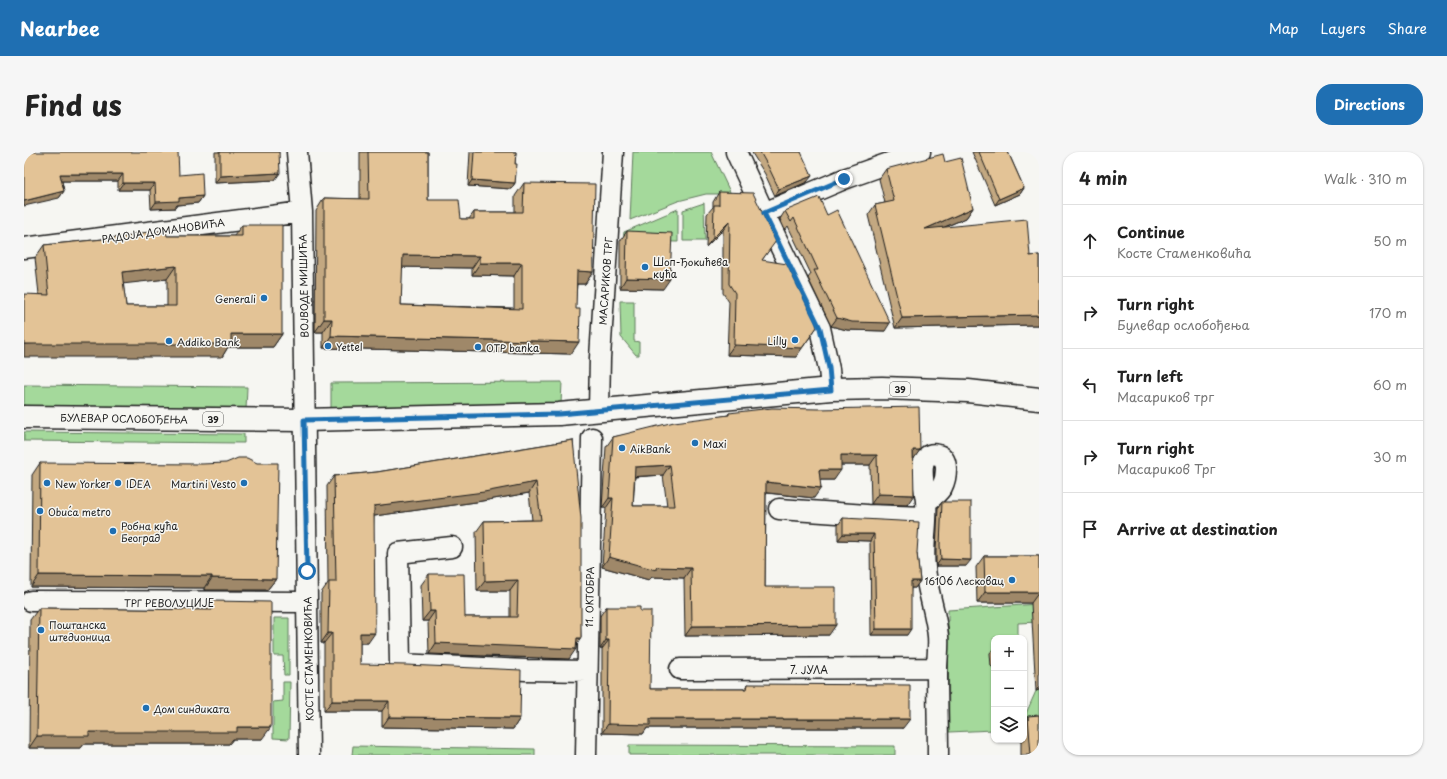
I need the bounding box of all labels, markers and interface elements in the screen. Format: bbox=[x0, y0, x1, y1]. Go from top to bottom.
text: Nearbee bbox=[20, 14, 100, 42]
text: Map bbox=[1269, 18, 1299, 39]
text: Layers bbox=[1321, 18, 1366, 39]
text: Share bbox=[1388, 18, 1427, 39]
text: Find us bbox=[24, 83, 122, 126]
button: Directions bbox=[1316, 84, 1423, 125]
text: 4 min bbox=[1079, 165, 1127, 191]
text: Walk · 310 m bbox=[1324, 169, 1407, 188]
route end bbox=[835, 170, 853, 188]
street label: РАДОЈА ДОМАНОВИЋА bbox=[101, 214, 226, 246]
text: Continue bbox=[1117, 220, 1185, 243]
icon: ahead bbox=[1079, 230, 1101, 252]
text: 50 m bbox=[1373, 231, 1407, 250]
street label: ВОЈВОДЕ МИШИЋА bbox=[295, 234, 311, 338]
street label: МАСАРИКОВ ТРГ bbox=[594, 236, 616, 325]
text: Косте Стаменковића bbox=[1117, 243, 1251, 262]
place label: Шоп-Ђокићева кућа bbox=[653, 254, 729, 281]
marker: Шоп-Ђокићева кућа bbox=[640, 262, 650, 272]
place label: Generali bbox=[215, 291, 256, 306]
text: Turn right bbox=[1117, 292, 1194, 315]
marker: Generali bbox=[259, 293, 269, 303]
icon: right bbox=[1079, 302, 1101, 324]
text: 170 m bbox=[1369, 303, 1407, 322]
text: Булевар ослобођења bbox=[1117, 315, 1250, 334]
place label: Lilly bbox=[767, 333, 787, 348]
place label: Addiko Bank bbox=[177, 334, 240, 349]
marker: Lilly bbox=[790, 335, 800, 345]
marker: Addiko Bank bbox=[164, 336, 174, 346]
place label: Yettel bbox=[336, 339, 363, 354]
place label: OTP banka bbox=[486, 340, 540, 355]
marker: Yettel bbox=[323, 341, 333, 351]
marker: OTP banka bbox=[473, 342, 483, 352]
text: Turn left bbox=[1117, 364, 1183, 387]
icon: left bbox=[1079, 374, 1101, 396]
text: 60 m bbox=[1373, 375, 1407, 394]
road number: 39 bbox=[890, 382, 910, 396]
text: Масариков трг bbox=[1117, 387, 1214, 406]
street label: БУЛЕВАР ОСЛОБОЂЕЊА bbox=[60, 409, 188, 427]
road number: 39 bbox=[203, 412, 223, 426]
place label: Maxi bbox=[703, 436, 727, 451]
text: Turn right bbox=[1117, 436, 1194, 459]
marker: Maxi bbox=[690, 438, 700, 448]
place label: AikBank bbox=[630, 441, 671, 456]
marker: AikBank bbox=[617, 443, 627, 453]
icon: right bbox=[1079, 446, 1101, 468]
text: 30 m bbox=[1373, 447, 1407, 466]
text: Масариков Трг bbox=[1117, 459, 1215, 478]
place label: New Yorker bbox=[55, 476, 111, 491]
place label: IDEA bbox=[126, 476, 151, 491]
place label: Martini Vesto bbox=[171, 476, 236, 491]
marker: New Yorker bbox=[42, 478, 52, 488]
marker: IDEA bbox=[113, 478, 123, 488]
marker: Martini Vesto bbox=[239, 478, 249, 488]
place label: Obuća metro bbox=[48, 504, 111, 519]
marker: Obuća metro bbox=[35, 506, 45, 516]
text: Arrive at destination bbox=[1117, 517, 1278, 540]
place label: Робна кућа Београд bbox=[121, 518, 178, 545]
icon: arrive bbox=[1079, 518, 1101, 540]
marker: Робна кућа Београд bbox=[108, 526, 118, 536]
route start bbox=[298, 562, 316, 580]
street label: 11. ОКТОБРА bbox=[581, 566, 597, 628]
place label: 16106 Лесковац bbox=[925, 573, 1004, 588]
marker: 16106 Лесковац bbox=[1007, 575, 1017, 585]
street label: ТРГ РЕВОЛУЦИЈЕ bbox=[124, 595, 214, 610]
street label: КОСТЕ СТАМЕНКОВИЋА bbox=[299, 596, 317, 722]
place label: Поштанска штедионица bbox=[49, 617, 111, 644]
marker: Поштанска штедионица bbox=[36, 625, 46, 635]
map controls bbox=[991, 635, 1027, 743]
button: + bbox=[991, 635, 1027, 671]
street label: 7. ЈУЛА bbox=[790, 662, 828, 677]
button: − bbox=[991, 671, 1027, 707]
place label: Дом синдиката bbox=[153, 701, 230, 716]
marker: Дом синдиката bbox=[141, 703, 151, 713]
button: layers bbox=[991, 707, 1027, 743]

